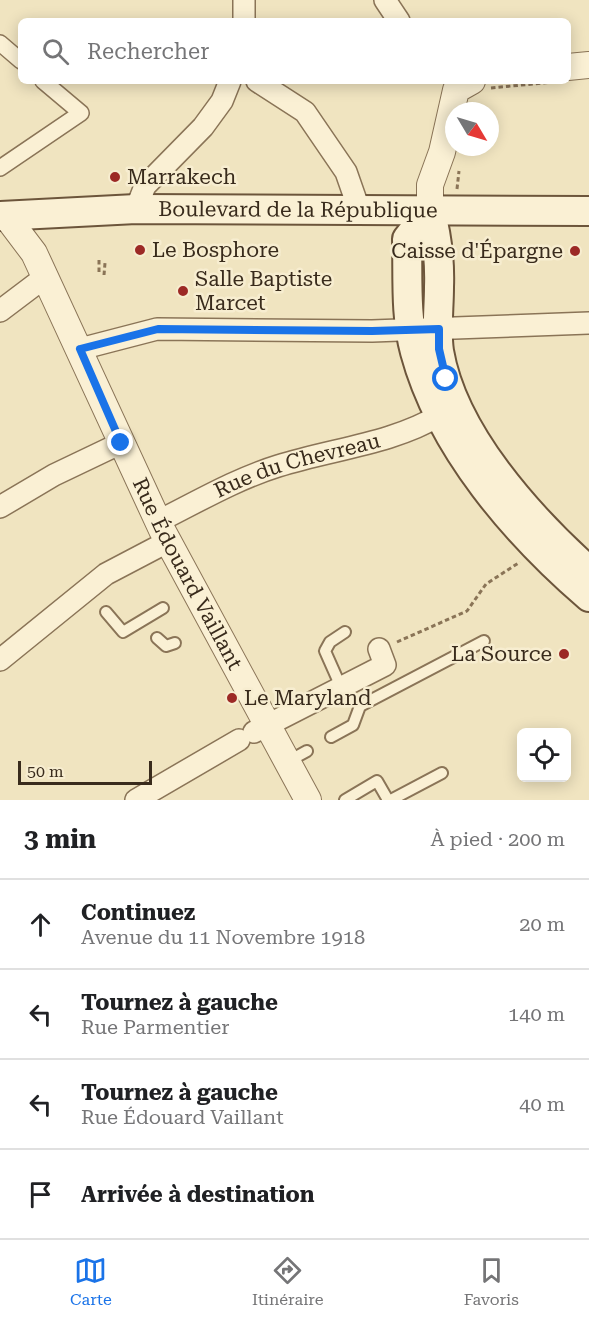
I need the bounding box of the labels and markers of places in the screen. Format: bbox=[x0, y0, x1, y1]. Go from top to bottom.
place label: Marrakech bbox=[127, 165, 237, 189]
marker: Marrakech bbox=[108, 170, 122, 184]
place label: Le Bosphore bbox=[152, 238, 279, 262]
place label: Caisse d'Épargne bbox=[391, 238, 563, 263]
marker: Le Bosphore bbox=[133, 243, 147, 257]
marker: Caisse d'Épargne bbox=[568, 244, 582, 258]
place label: Salle Baptiste Marcet bbox=[195, 267, 332, 315]
marker: Salle Baptiste Marcet bbox=[176, 284, 190, 298]
place label: La Source bbox=[451, 642, 552, 666]
marker: La Source bbox=[557, 647, 571, 661]
place label: Le Maryland bbox=[244, 686, 372, 710]
marker: Le Maryland bbox=[225, 691, 239, 705]

